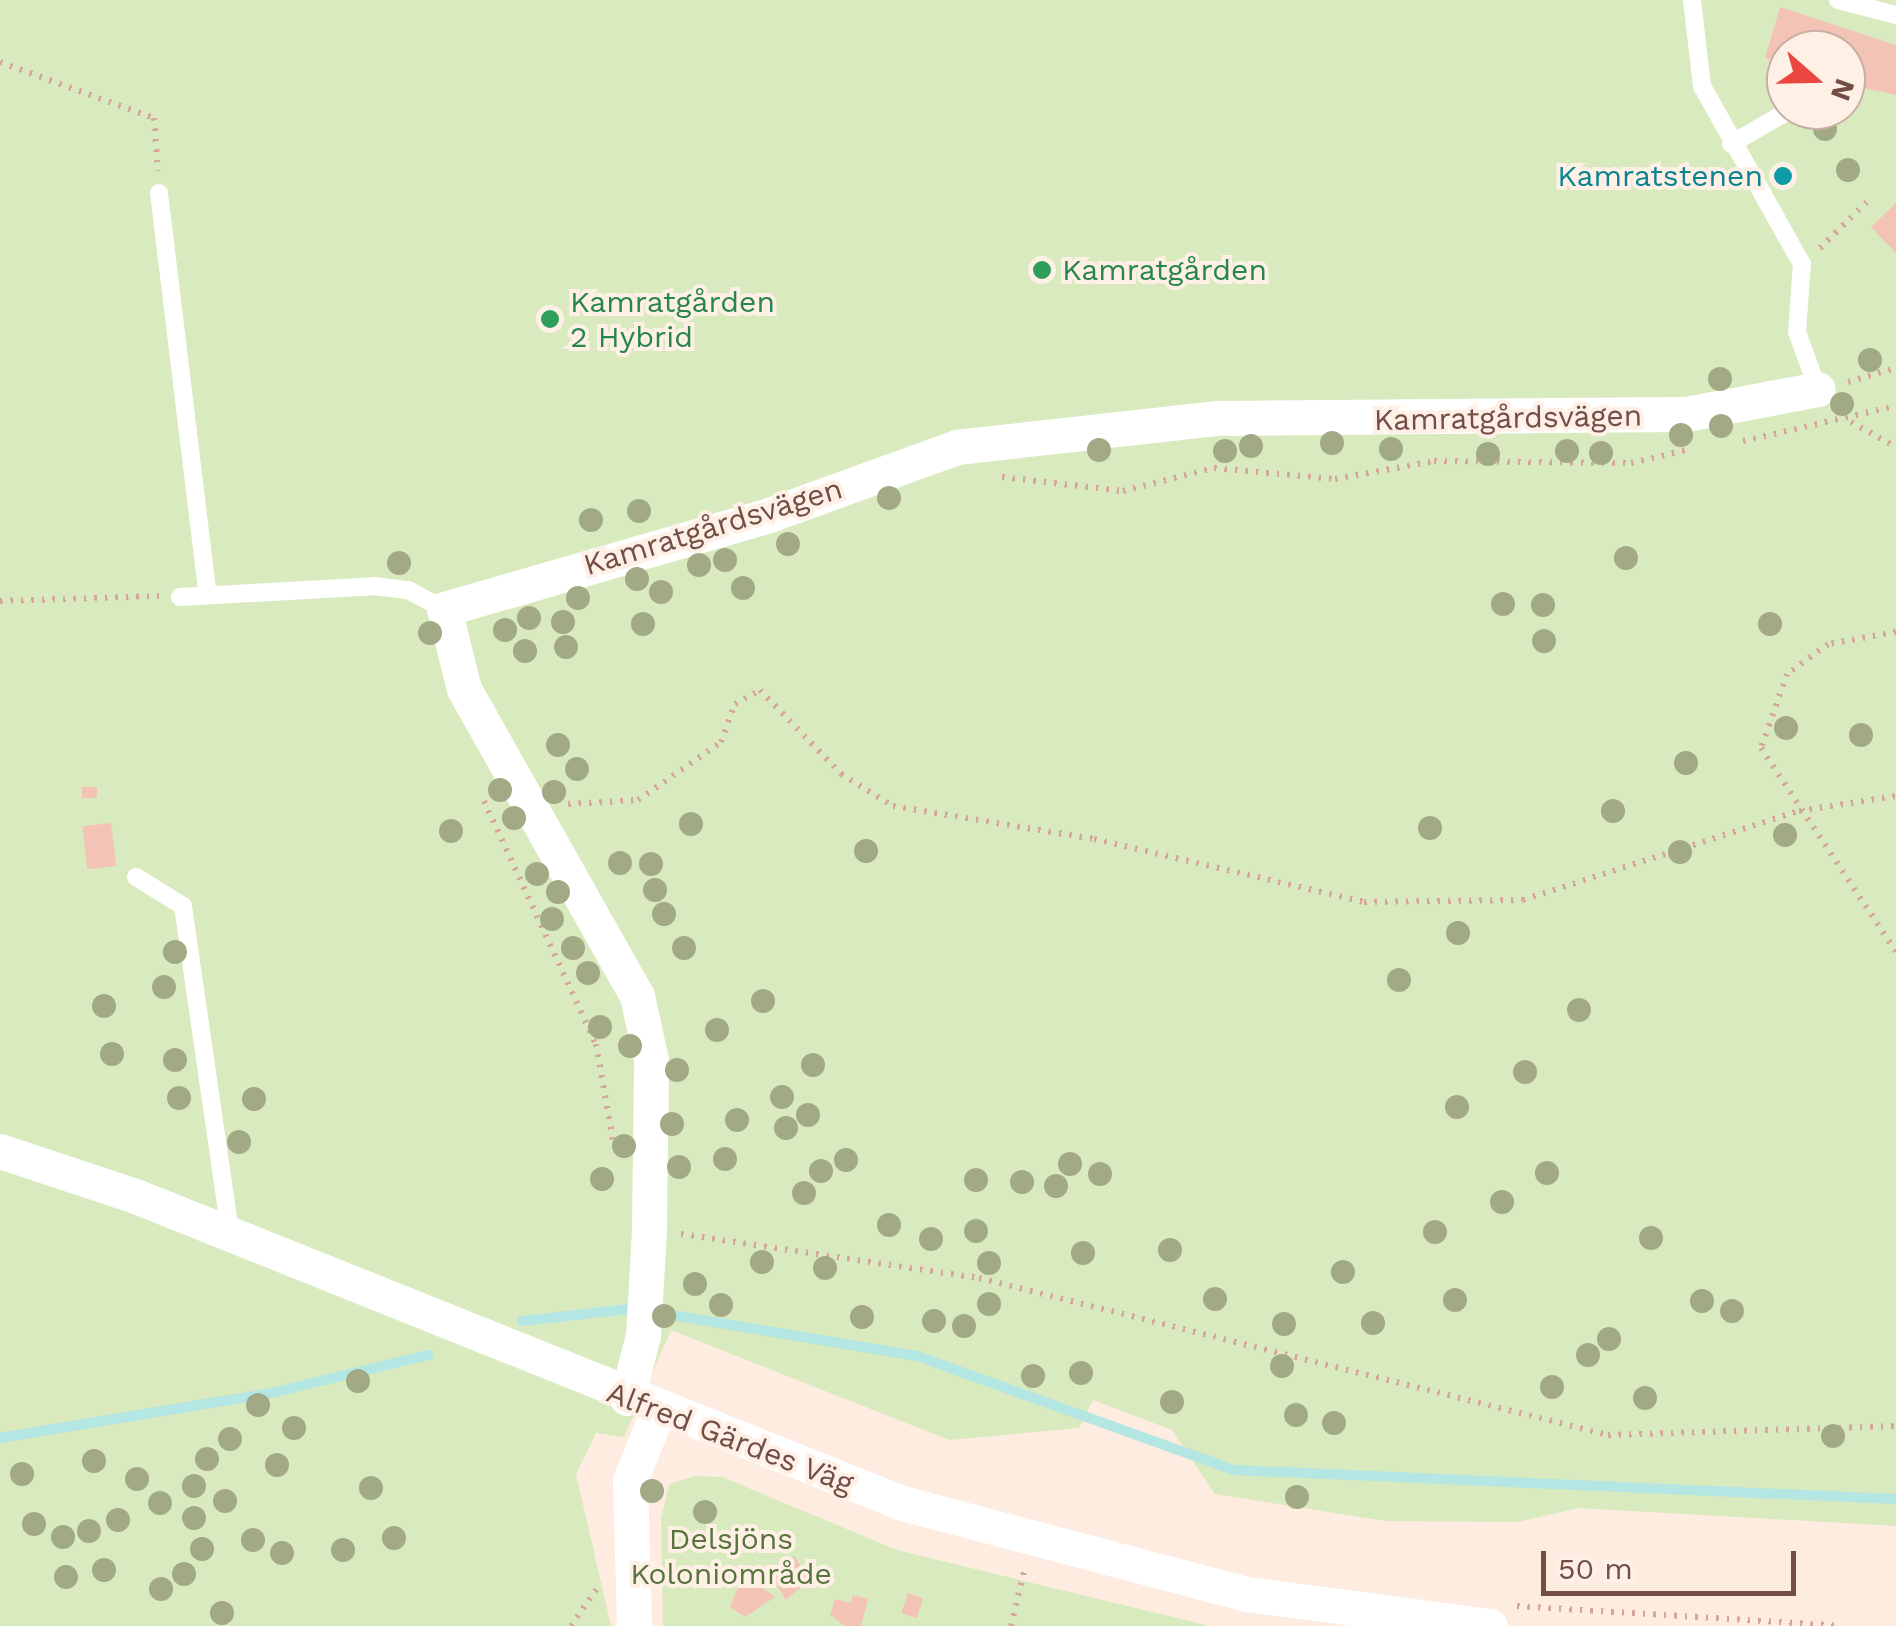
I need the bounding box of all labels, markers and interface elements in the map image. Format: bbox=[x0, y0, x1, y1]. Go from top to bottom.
north arrow bbox=[1766, 30, 1866, 130]
text: N bbox=[1824, 74, 1862, 105]
place label: Kamratstenen bbox=[1557, 158, 1763, 194]
marker: Kamratstenen bbox=[1772, 165, 1794, 187]
place label: Kamratgården bbox=[1062, 252, 1267, 288]
marker: Kamratgården bbox=[1031, 259, 1053, 281]
place label: Kamratgården 2 Hybrid bbox=[570, 284, 775, 354]
marker: Kamratgården 2 Hybrid bbox=[539, 308, 561, 330]
street label: Kamratgårdsvägen bbox=[1373, 398, 1643, 438]
street label: Kamratgårdsvägen bbox=[579, 471, 847, 583]
street label: Alfred Gärdes Väg bbox=[601, 1374, 859, 1502]
park label: Delsjöns Koloniområde bbox=[630, 1521, 832, 1592]
scale bar bbox=[1546, 1531, 1801, 1593]
text: 50 m bbox=[1558, 1551, 1633, 1586]

